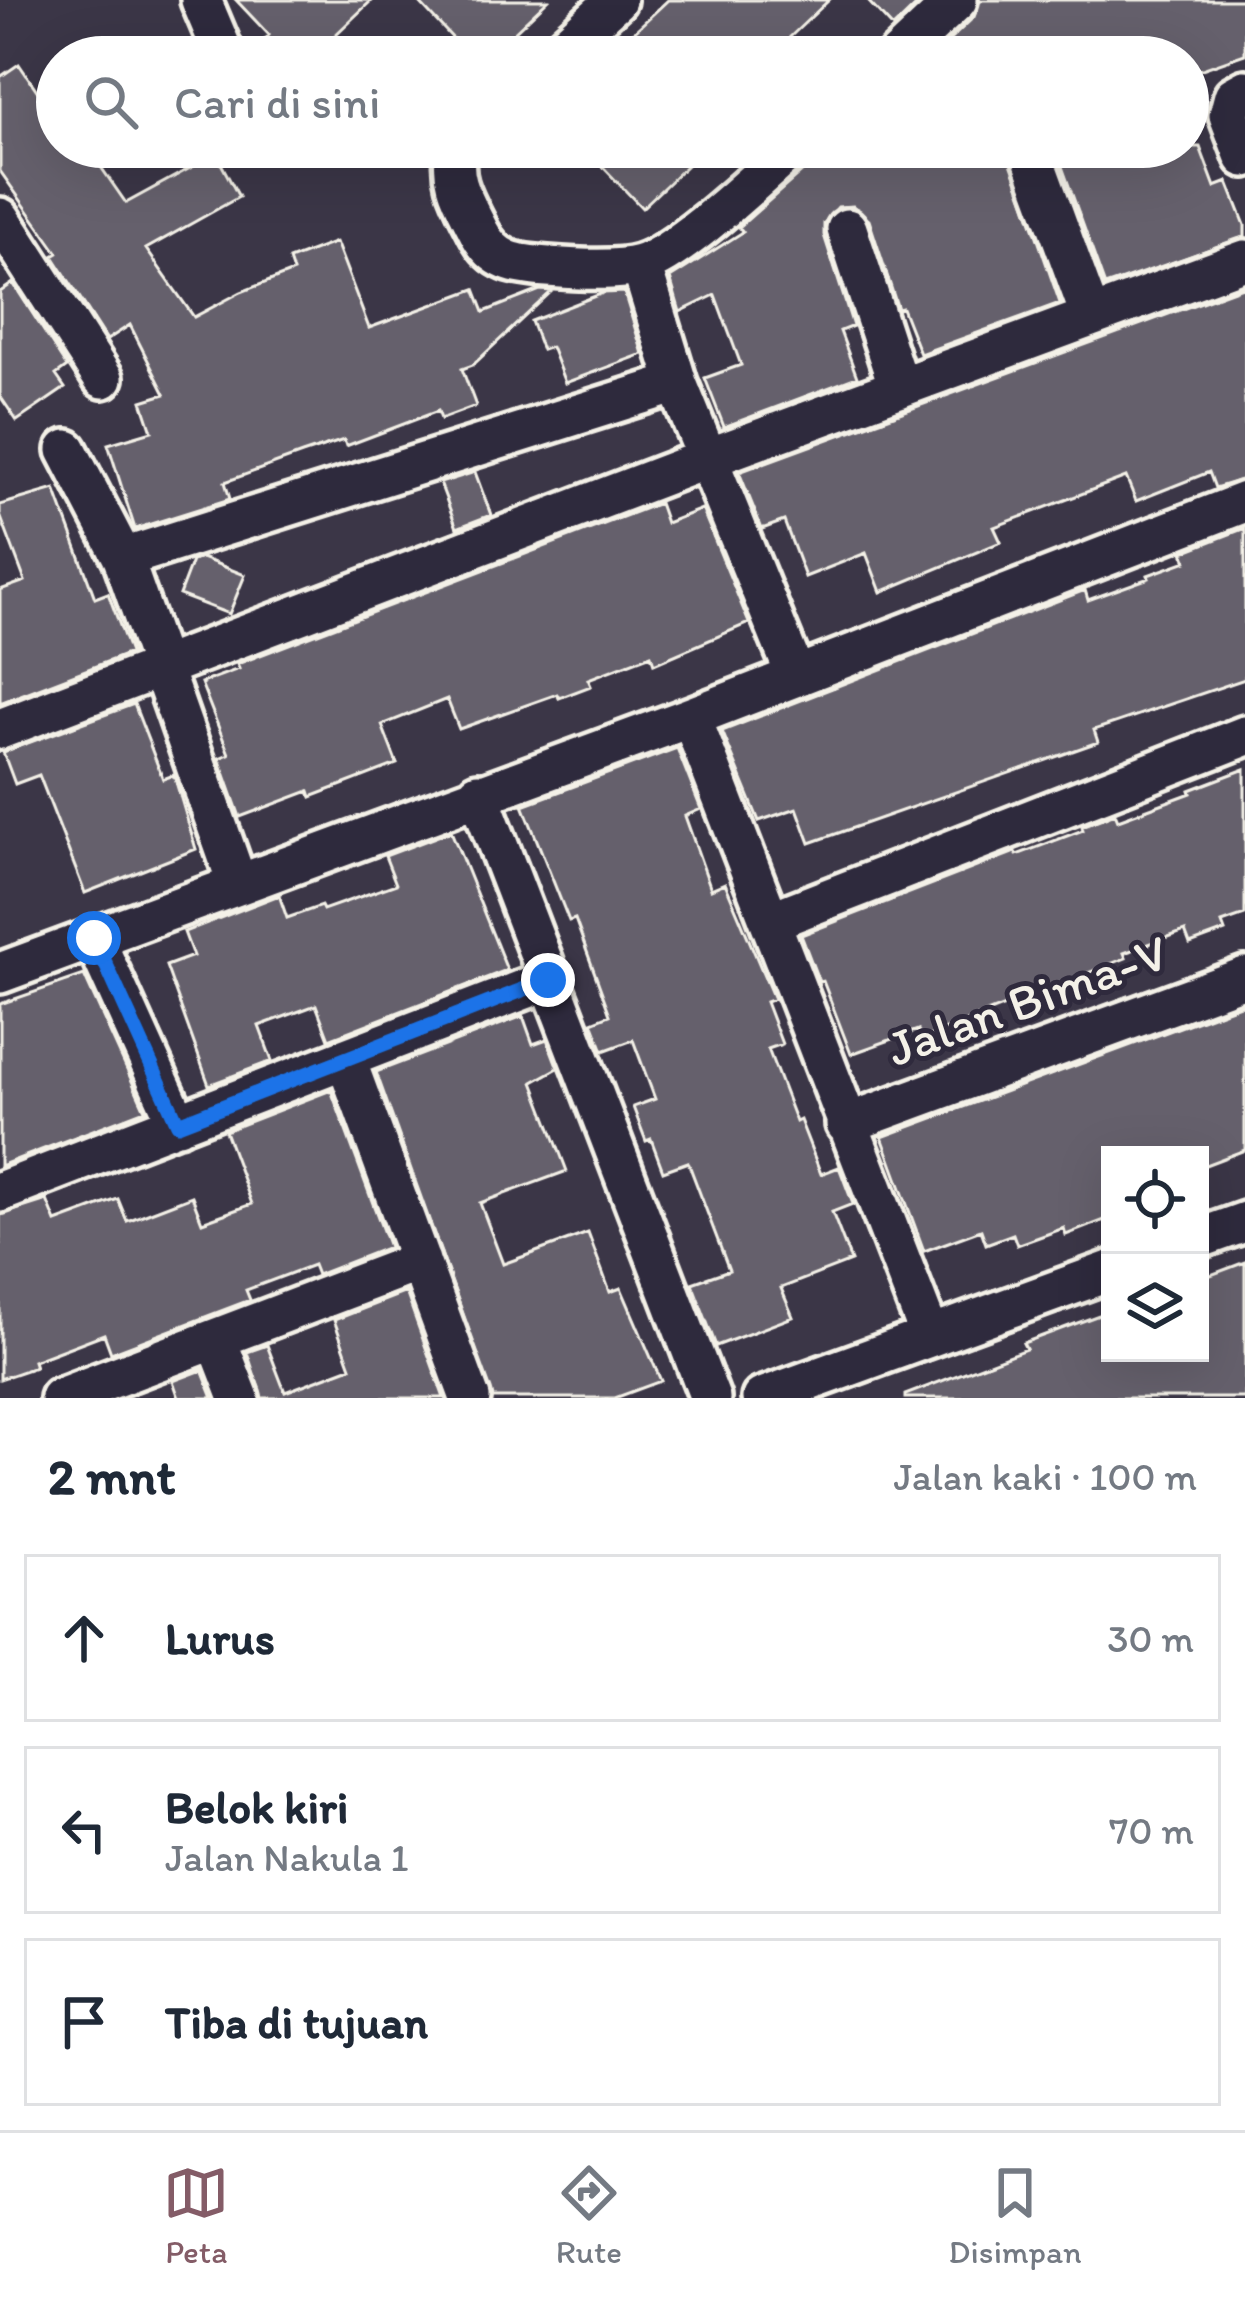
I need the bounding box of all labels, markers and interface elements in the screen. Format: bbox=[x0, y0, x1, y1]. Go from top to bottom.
search box bbox=[36, 36, 1209, 168]
icon: search bbox=[78, 69, 144, 135]
text: Cari di sini bbox=[174, 75, 380, 129]
route start bbox=[67, 911, 121, 965]
street label: Jalan Bima-V bbox=[879, 921, 1175, 1079]
route end bbox=[521, 953, 575, 1007]
map controls bbox=[1101, 1146, 1209, 1362]
button: locate bbox=[1101, 1146, 1209, 1254]
button: layers bbox=[1101, 1254, 1209, 1362]
text: 2 mnt bbox=[48, 1446, 176, 1507]
text: Jalan kaki · 100 m bbox=[894, 1453, 1197, 1500]
icon: ahead bbox=[51, 1605, 117, 1671]
text: Lurus bbox=[165, 1611, 275, 1665]
text: 30 m bbox=[1107, 1615, 1194, 1662]
text: Belok kiri bbox=[165, 1780, 348, 1834]
icon: left bbox=[51, 1797, 117, 1863]
text: 70 m bbox=[1109, 1807, 1194, 1854]
text: Jalan Nakula 1 bbox=[165, 1834, 409, 1881]
icon: arrive bbox=[51, 1989, 117, 2055]
text: Tiba di tujuan bbox=[165, 1995, 428, 2049]
tab: Peta bbox=[163, 2160, 229, 2271]
tab: Rute bbox=[556, 2160, 622, 2271]
tab: Disimpan bbox=[949, 2160, 1082, 2271]

